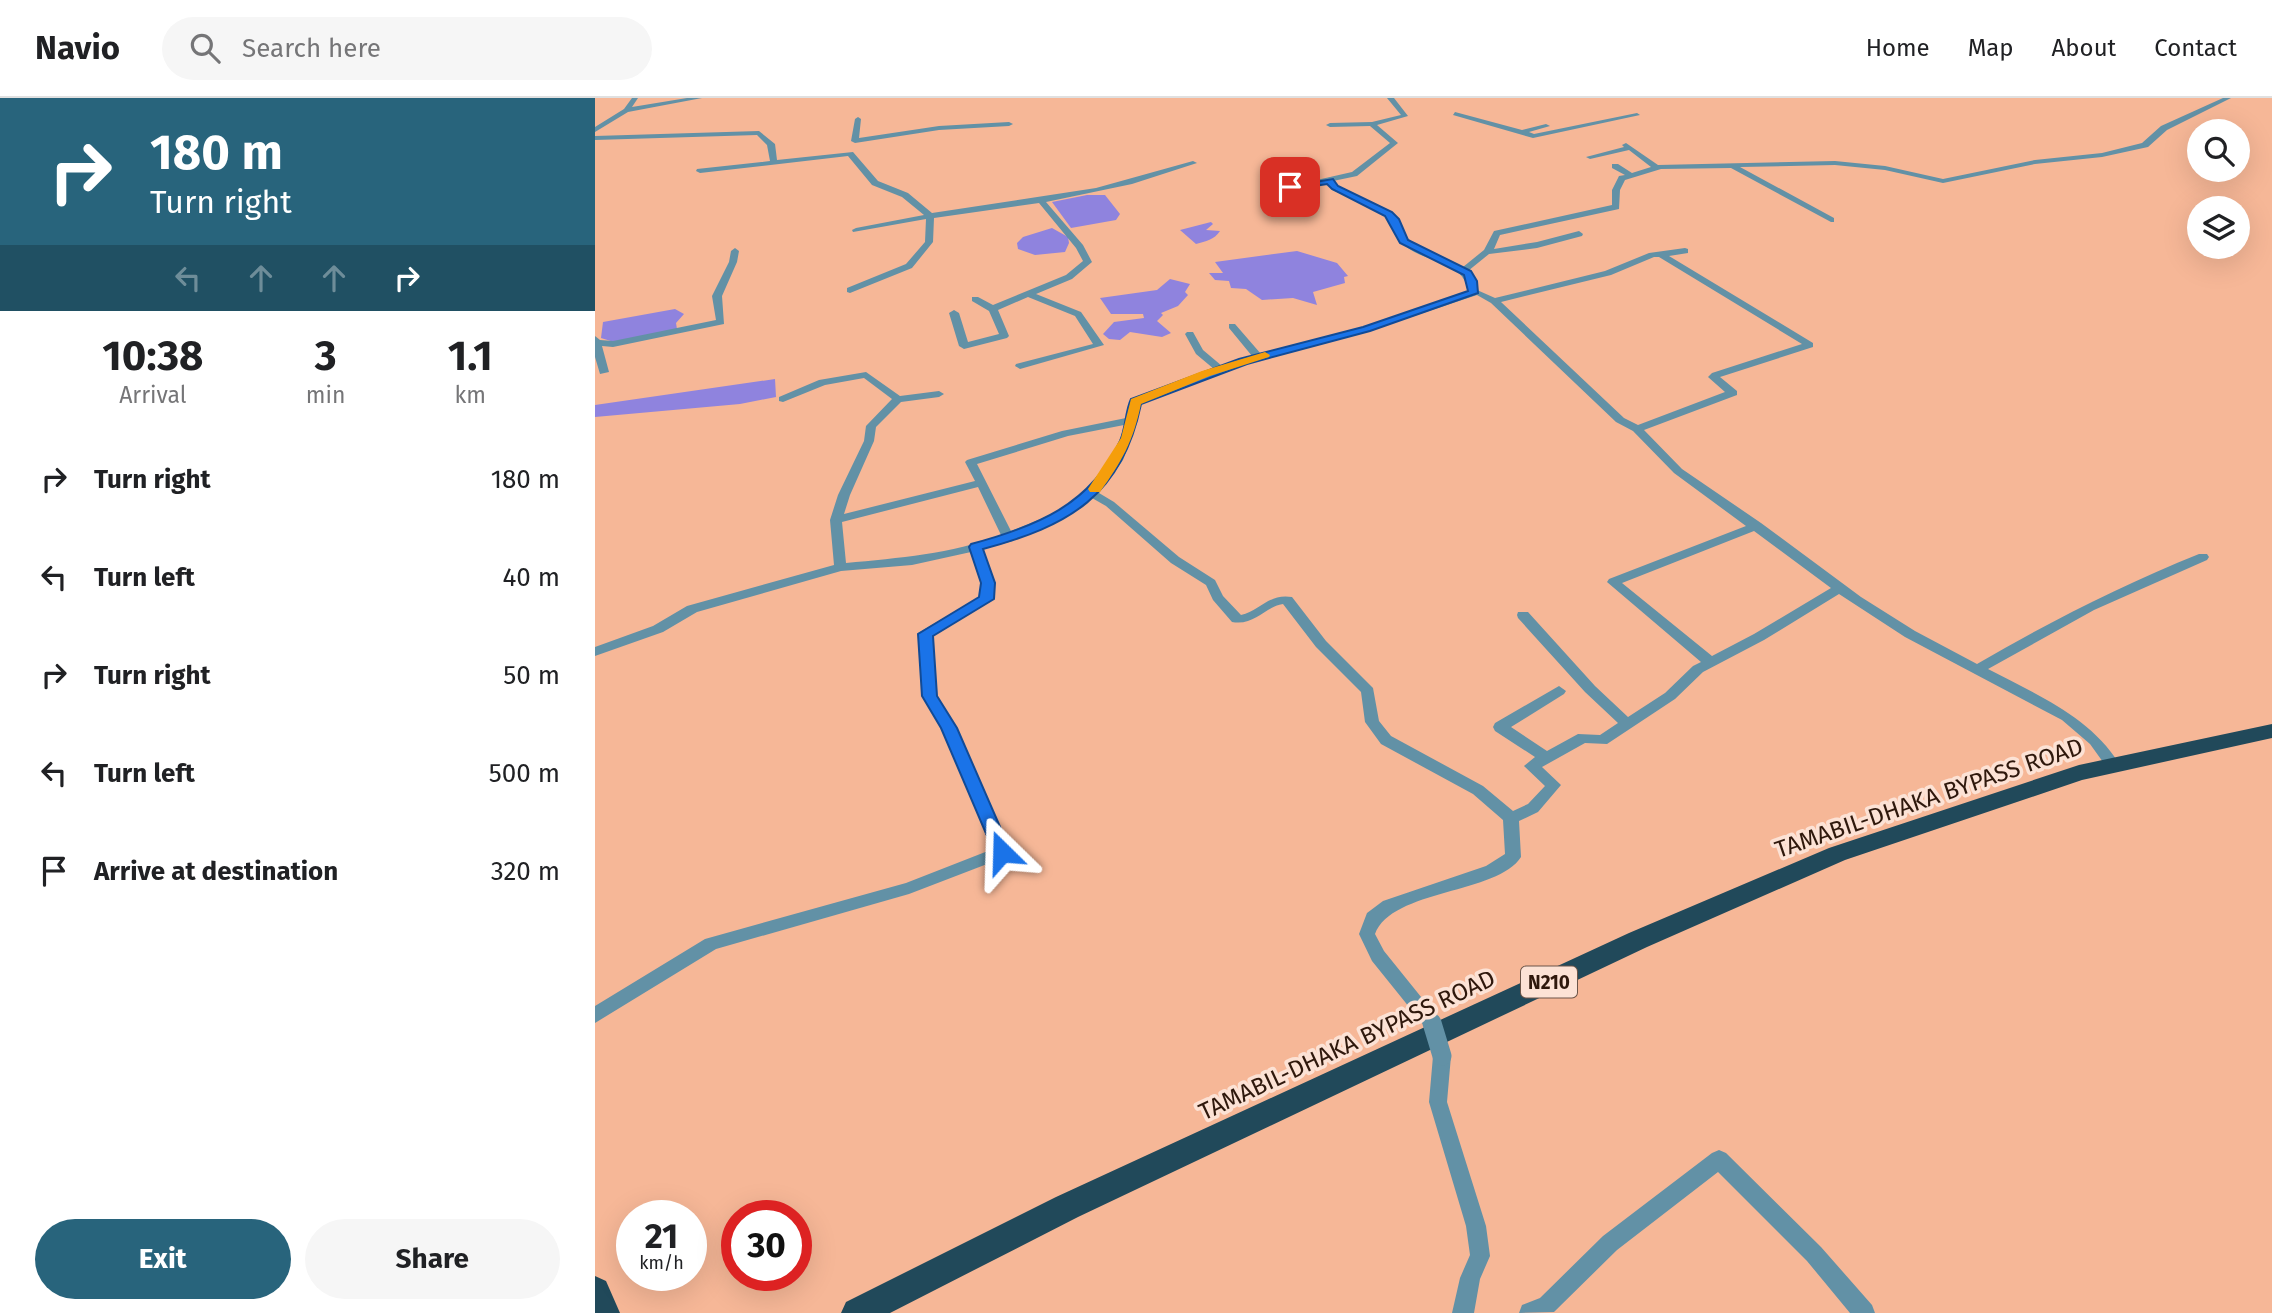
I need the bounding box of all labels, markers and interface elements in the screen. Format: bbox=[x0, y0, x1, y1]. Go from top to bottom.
search box bbox=[162, 17, 652, 80]
text: Navio bbox=[35, 28, 120, 68]
icon: search bbox=[186, 29, 224, 67]
text: Search here bbox=[242, 33, 381, 64]
text: Home bbox=[1866, 34, 1930, 62]
text: Map bbox=[1968, 34, 2014, 62]
text: About bbox=[2052, 34, 2116, 62]
text: Contact bbox=[2154, 34, 2237, 62]
map controls bbox=[2187, 119, 2250, 259]
button: search bbox=[2187, 119, 2250, 182]
text: 180 m bbox=[150, 123, 283, 182]
icon: right bbox=[35, 126, 126, 217]
pin bbox=[1260, 157, 1320, 217]
icon: arrive bbox=[1271, 168, 1309, 206]
text: Turn right bbox=[150, 183, 292, 221]
button: layers bbox=[2187, 196, 2250, 259]
icon: left bbox=[169, 259, 207, 297]
icon: ahead bbox=[242, 259, 280, 297]
icon: ahead bbox=[315, 259, 353, 297]
icon: right bbox=[388, 259, 426, 297]
text: 10:38 bbox=[102, 331, 203, 381]
text: 3 bbox=[315, 331, 337, 381]
text: 1.1 bbox=[448, 331, 493, 381]
text: Arrival bbox=[119, 381, 187, 409]
text: min bbox=[306, 381, 345, 409]
text: km bbox=[454, 381, 486, 409]
icon: right bbox=[35, 460, 73, 498]
text: Turn right bbox=[94, 464, 211, 495]
text: 180 m bbox=[491, 464, 560, 495]
icon: left bbox=[35, 558, 73, 596]
text: Turn left bbox=[94, 562, 195, 593]
text: 40 m bbox=[502, 562, 560, 593]
icon: right bbox=[35, 656, 73, 694]
text: Turn right bbox=[94, 660, 211, 691]
text: 50 m bbox=[503, 660, 560, 691]
street label: TAMABIL-DHAKA BYPASS ROAD bbox=[1771, 732, 2087, 864]
icon: left bbox=[35, 754, 73, 792]
text: Turn left bbox=[94, 758, 195, 789]
text: 500 m bbox=[489, 758, 560, 789]
position arrow bbox=[965, 815, 1039, 889]
icon: arrive bbox=[35, 852, 73, 890]
text: Arrive at destination bbox=[94, 856, 338, 887]
text: 320 m bbox=[491, 856, 560, 887]
street label: TAMABIL-DHAKA BYPASS ROAD bbox=[1194, 964, 1500, 1126]
road number: N210 bbox=[1521, 967, 1577, 998]
speed limit sign: 30 bbox=[721, 1200, 812, 1291]
text: 21 bbox=[645, 1215, 678, 1257]
button: Exit bbox=[35, 1219, 291, 1299]
button: Share bbox=[305, 1219, 560, 1299]
text: km/h bbox=[639, 1252, 684, 1274]

